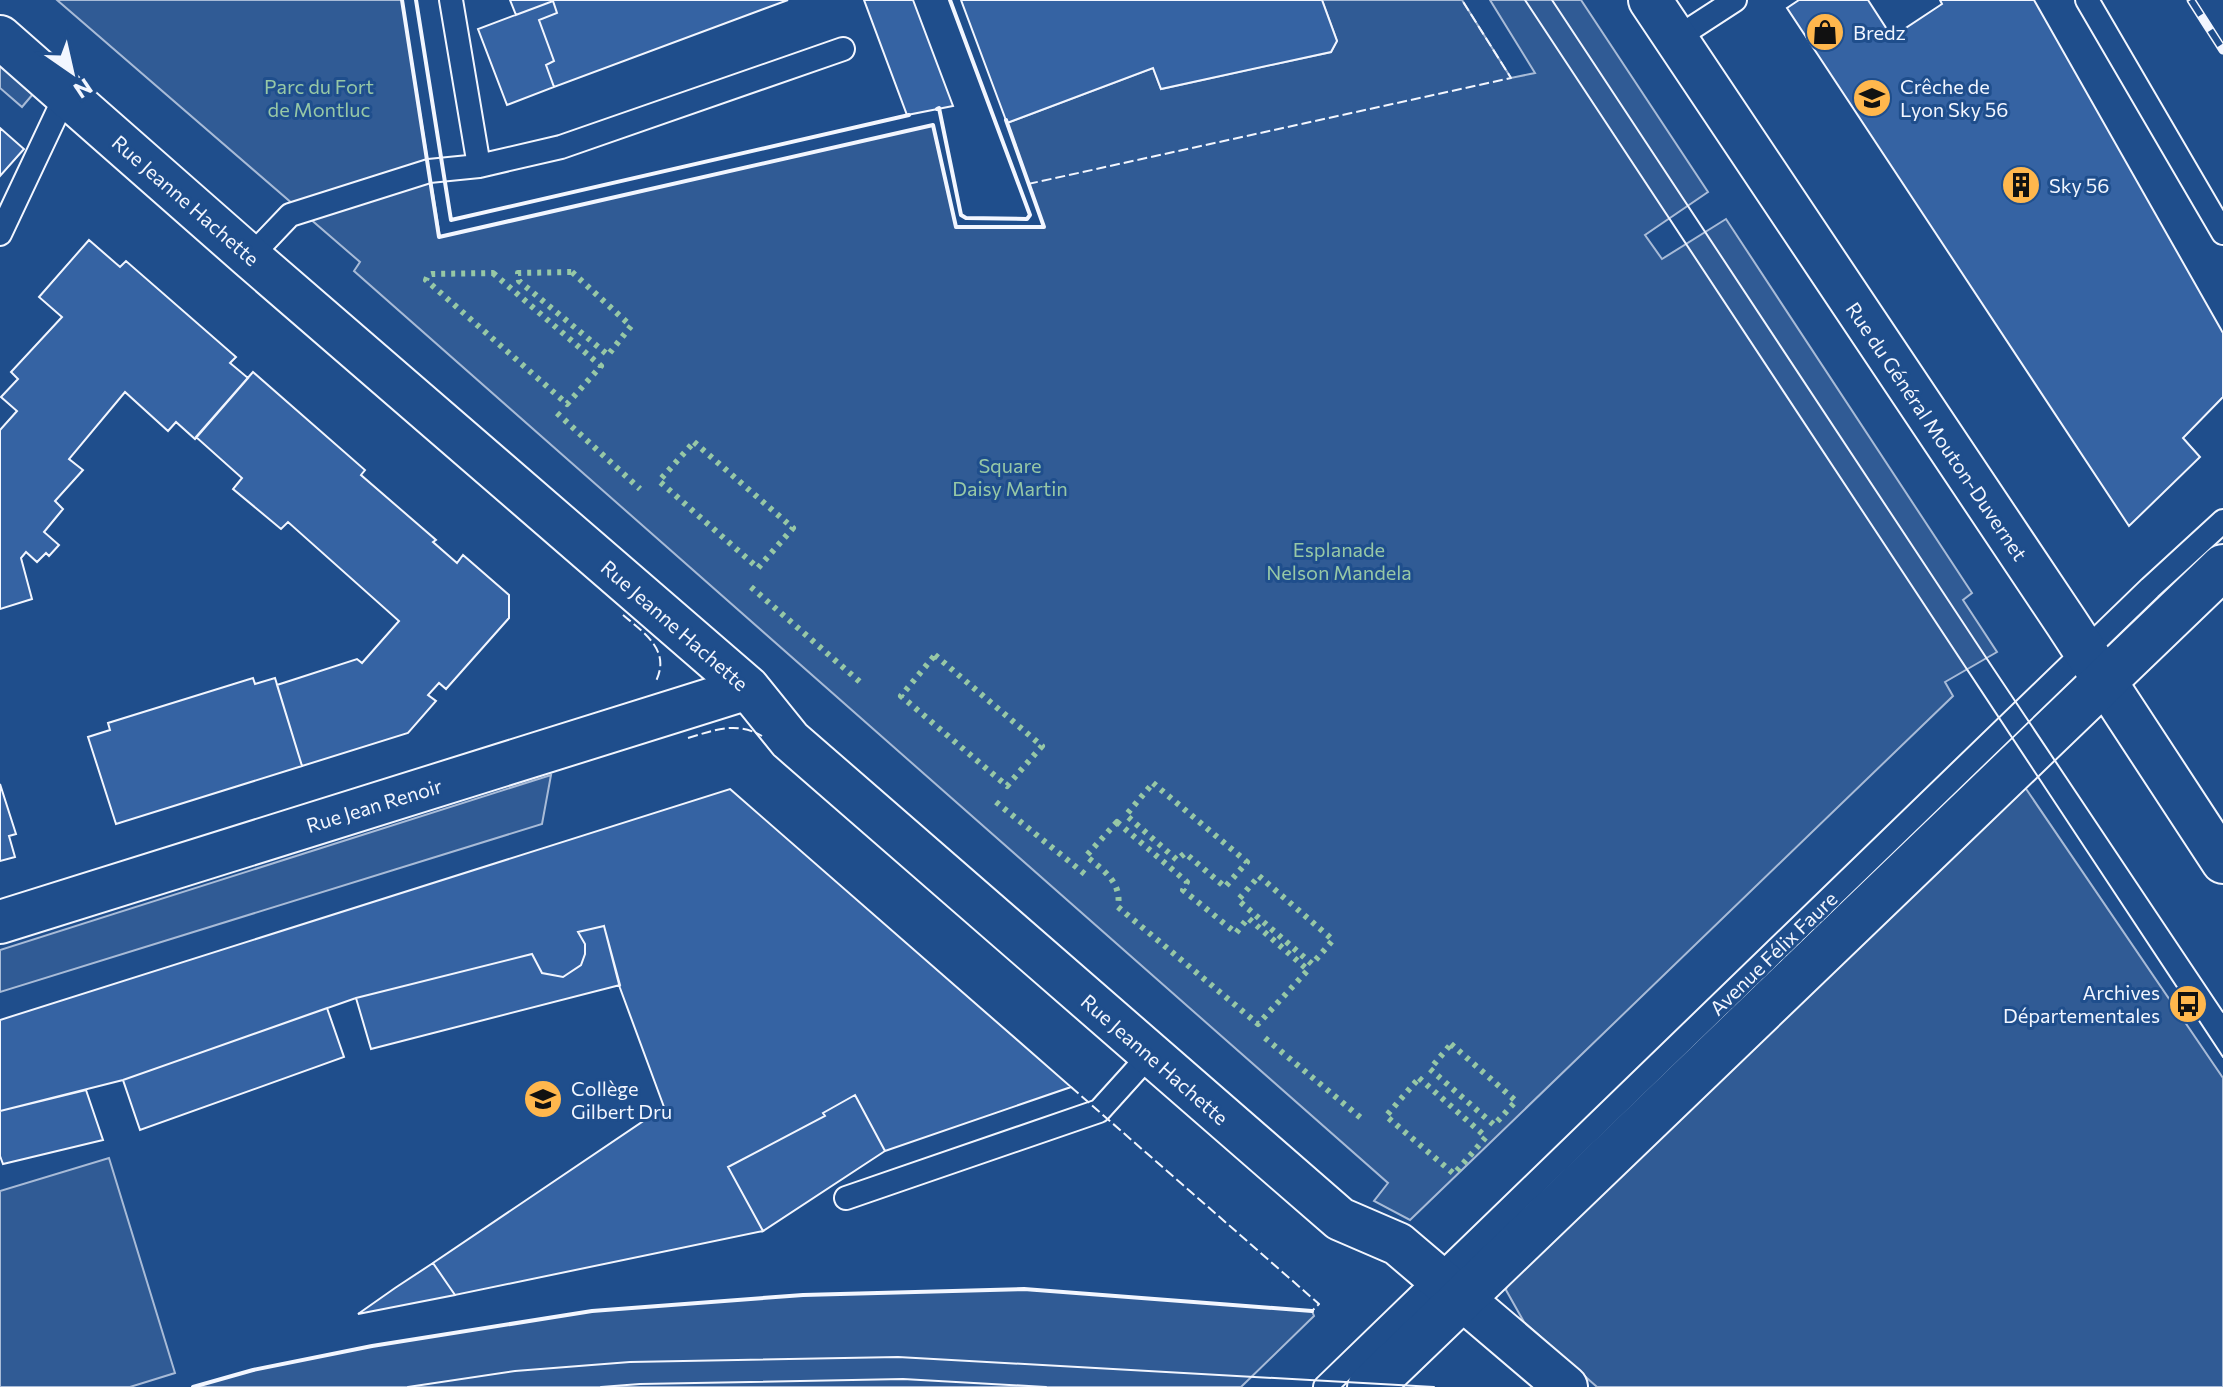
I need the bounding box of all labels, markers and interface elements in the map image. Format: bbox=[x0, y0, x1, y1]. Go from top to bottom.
shop icon: Bredz bbox=[1804, 11, 1846, 53]
place label: Bredz bbox=[1853, 20, 1906, 44]
north arrow bbox=[32, 32, 112, 112]
text: N bbox=[69, 73, 98, 105]
park label: Parc du Fort de Montluc bbox=[264, 74, 374, 121]
place label: Crêche de Lyon Sky 56 bbox=[1900, 74, 2009, 121]
school or university icon: Crêche de Lyon Sky 56 bbox=[1851, 77, 1893, 119]
street label: Rue Jeanne Hachette bbox=[108, 130, 264, 270]
building icon: Sky 56 bbox=[2000, 164, 2042, 206]
place label: Sky 56 bbox=[2049, 173, 2109, 197]
street label: Rue du Général Mouton-Duvernet bbox=[1841, 297, 2033, 565]
park label: Square Daisy Martin bbox=[952, 453, 1068, 500]
park label: Esplanade Nelson Mandela bbox=[1266, 537, 1412, 584]
street label: Rue Jeanne Hachette bbox=[597, 555, 753, 695]
street label: Rue Jean Renoir bbox=[303, 773, 445, 837]
street label: Avenue Félix Faure bbox=[1704, 886, 1842, 1020]
place label: Archives Départementales bbox=[2003, 980, 2160, 1027]
bus stop icon: Archives Départementales bbox=[2167, 983, 2209, 1025]
street label: Rue Jeanne Hachette bbox=[1077, 989, 1233, 1129]
place label: Collège Gilbert Dru bbox=[571, 1076, 672, 1123]
school or university icon: Collège Gilbert Dru bbox=[522, 1078, 564, 1120]

